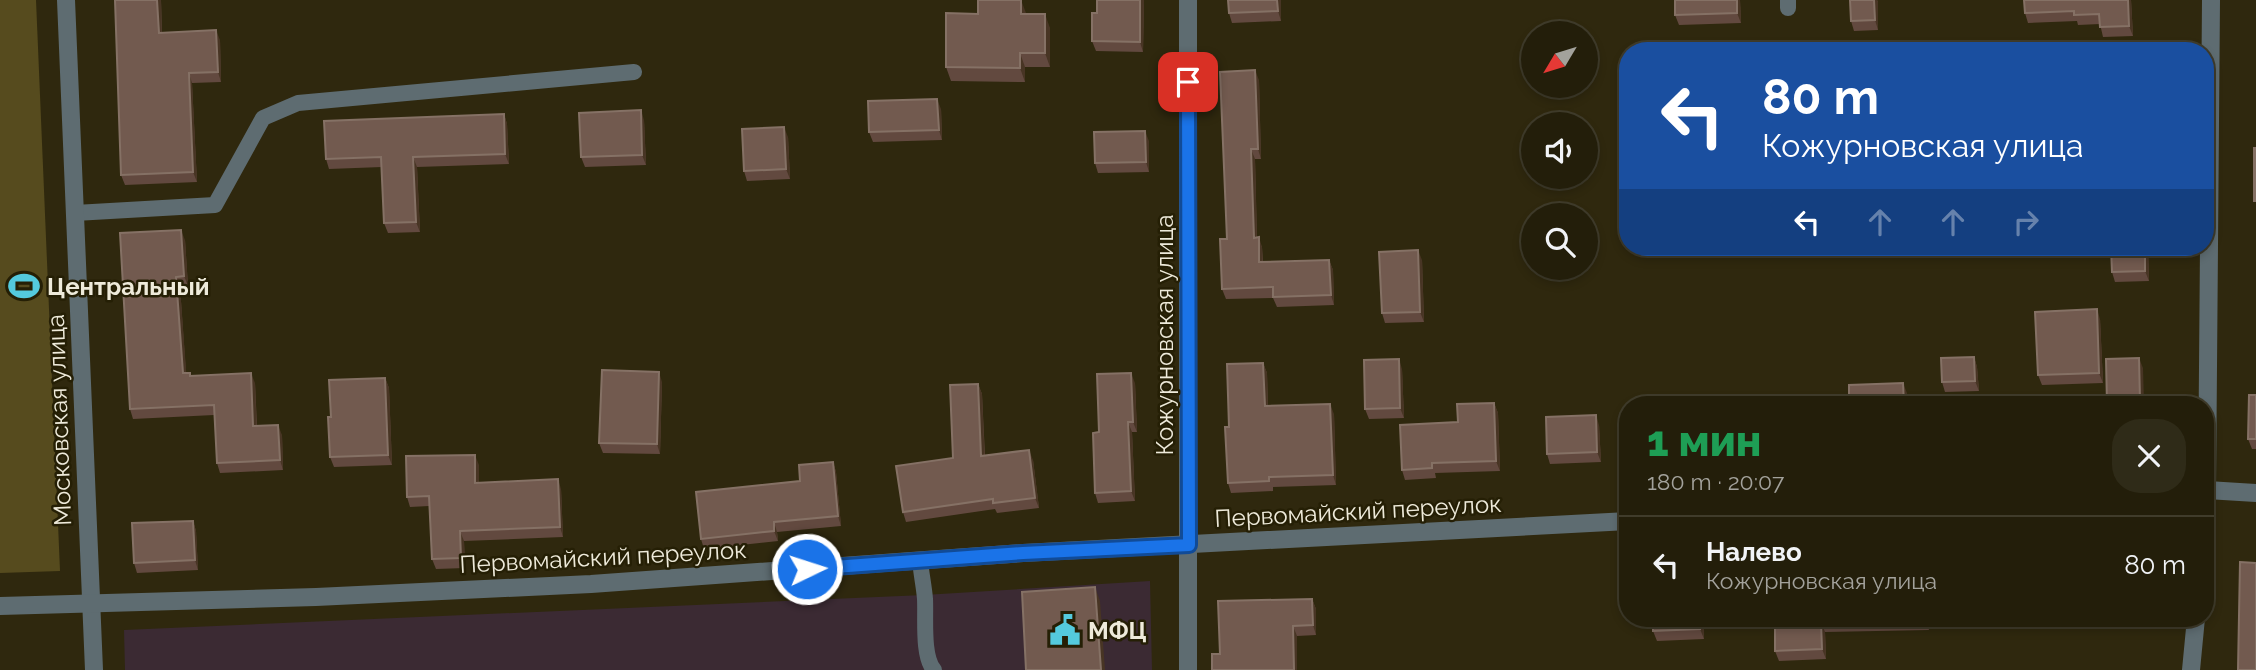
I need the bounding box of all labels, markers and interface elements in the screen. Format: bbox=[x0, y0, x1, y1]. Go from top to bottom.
north arrow bbox=[1521, 21, 1598, 98]
map controls bbox=[1521, 21, 1598, 280]
pin bbox=[1158, 52, 1218, 112]
icon: arrive bbox=[1169, 63, 1207, 101]
text: 80 m bbox=[1762, 68, 1879, 125]
icon: left bbox=[1647, 70, 1738, 161]
button: sound bbox=[1521, 112, 1598, 189]
text: Кожурновская улица bbox=[1762, 127, 2083, 164]
button: search bbox=[1521, 203, 1598, 280]
icon: left bbox=[1788, 203, 1826, 241]
icon: ahead bbox=[1861, 203, 1899, 241]
icon: ahead bbox=[1934, 203, 1972, 241]
icon: right bbox=[2007, 203, 2045, 241]
street label: Кожурновская улица bbox=[1150, 214, 1179, 456]
sports icon: Центральный bbox=[7, 269, 41, 303]
place label: Центральный bbox=[47, 272, 209, 301]
street label: Московская улица bbox=[41, 314, 77, 526]
text: 1 мин bbox=[1647, 417, 1761, 466]
button: close bbox=[2112, 419, 2186, 493]
text: 180 m · 20:07 bbox=[1647, 468, 1784, 495]
street label: Первомайский переулок bbox=[1214, 489, 1502, 533]
position arrow bbox=[770, 532, 844, 606]
street label: Первомайский переулок bbox=[459, 535, 747, 579]
text: Налево bbox=[1706, 537, 1802, 567]
icon: left bbox=[1647, 546, 1685, 584]
text: 80 m bbox=[2124, 550, 2186, 580]
text: Кожурновская улица bbox=[1706, 567, 1937, 594]
public building icon: МФЦ bbox=[1048, 613, 1082, 647]
place label: МФЦ bbox=[1088, 616, 1147, 645]

